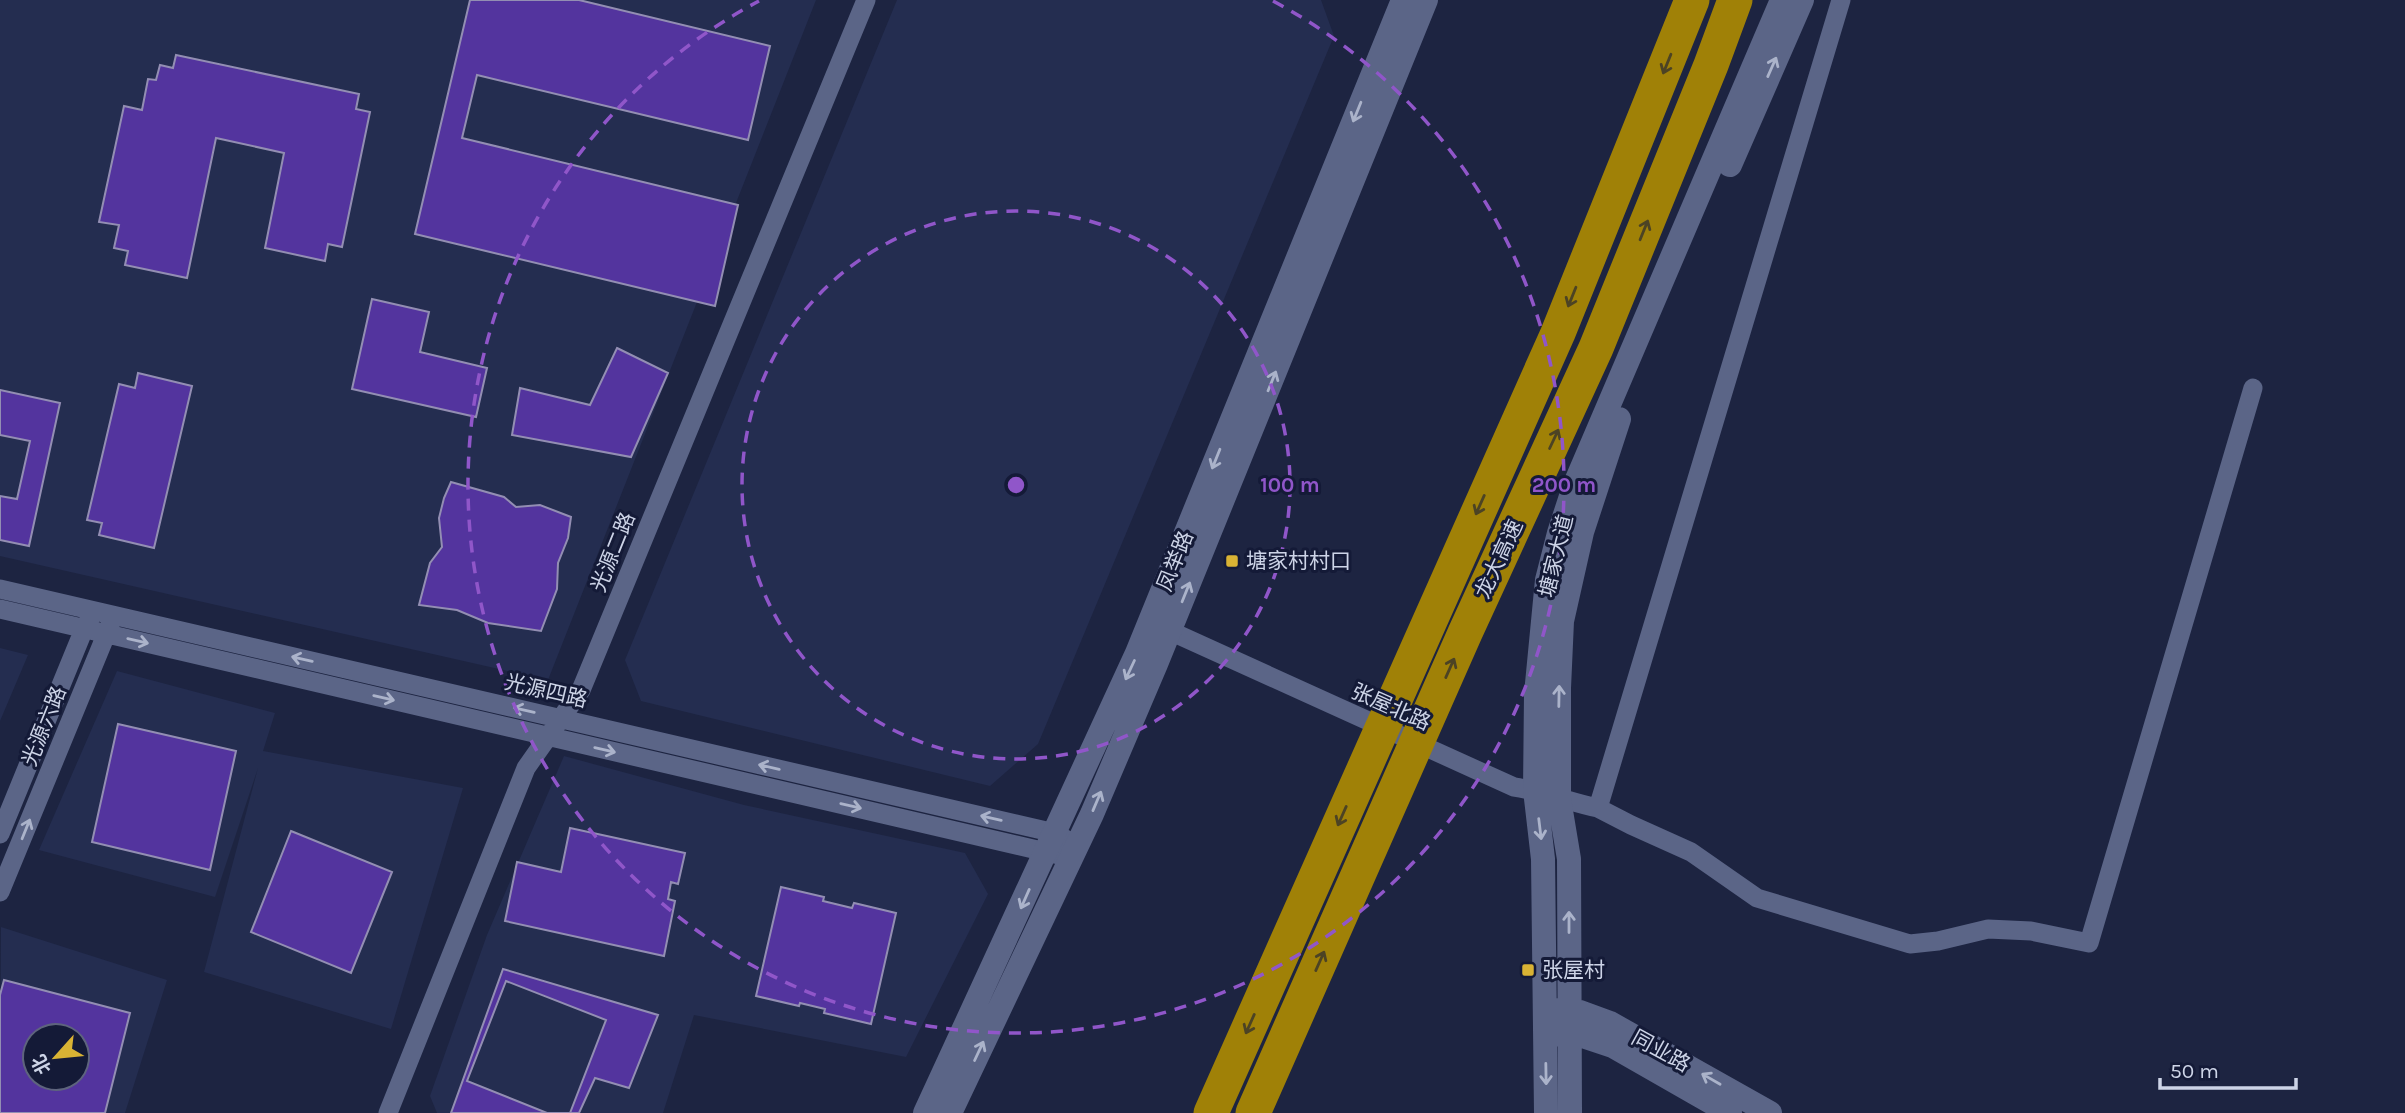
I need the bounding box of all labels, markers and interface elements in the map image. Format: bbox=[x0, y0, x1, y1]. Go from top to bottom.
one-way arrow bbox=[1660, 52, 1673, 74]
one-way arrow bbox=[1766, 57, 1779, 79]
one-way arrow bbox=[1350, 101, 1363, 123]
one-way arrow bbox=[1638, 219, 1651, 241]
one-way arrow bbox=[1565, 286, 1578, 307]
one-way arrow bbox=[1266, 371, 1279, 392]
one-way arrow bbox=[1548, 429, 1561, 450]
one-way arrow bbox=[1209, 448, 1222, 470]
centre of rings bbox=[1004, 473, 1028, 497]
text: 100 m bbox=[1260, 473, 1320, 497]
text: 200 m bbox=[1532, 473, 1596, 497]
one-way arrow bbox=[1473, 494, 1486, 515]
street label: 光源二路 bbox=[586, 509, 640, 595]
street label: 塘家大道 bbox=[1534, 512, 1578, 600]
street label: 龙大高速 bbox=[1470, 516, 1528, 602]
street label: 凤举路 bbox=[1152, 527, 1198, 595]
place label: 塘家村村口 bbox=[1246, 549, 1351, 573]
marker: 塘家村村口 bbox=[1224, 553, 1240, 569]
one-way arrow bbox=[1180, 581, 1193, 603]
one-way arrow bbox=[126, 635, 149, 648]
one-way arrow bbox=[291, 651, 314, 665]
one-way arrow bbox=[1123, 658, 1136, 680]
one-way arrow bbox=[1444, 658, 1457, 679]
street label: 光源四路 bbox=[502, 670, 590, 712]
street label: 张屋北路 bbox=[1348, 679, 1434, 735]
street label: 光源六路 bbox=[17, 683, 71, 769]
one-way arrow bbox=[1552, 684, 1566, 707]
one-way arrow bbox=[372, 692, 394, 705]
one-way arrow bbox=[513, 702, 536, 716]
one-way arrow bbox=[593, 743, 616, 757]
one-way arrow bbox=[758, 759, 781, 773]
one-way arrow bbox=[1091, 791, 1104, 813]
one-way arrow bbox=[839, 800, 862, 814]
one-way arrow bbox=[1335, 805, 1348, 827]
one-way arrow bbox=[980, 811, 1003, 824]
one-way arrow bbox=[1533, 817, 1546, 840]
one-way arrow bbox=[20, 819, 33, 841]
one-way arrow bbox=[1018, 888, 1031, 909]
one-way arrow bbox=[1562, 911, 1576, 934]
one-way arrow bbox=[1314, 951, 1327, 972]
place label: 张屋村 bbox=[1542, 958, 1605, 982]
marker: 张屋村 bbox=[1520, 962, 1536, 978]
one-way arrow bbox=[1243, 1013, 1256, 1035]
north arrow bbox=[21, 1022, 91, 1092]
street label: 同业路 bbox=[1628, 1025, 1694, 1077]
one-way arrow bbox=[973, 1041, 986, 1062]
scale bar bbox=[2160, 1046, 2296, 1090]
text: 北 bbox=[28, 1051, 56, 1078]
text: 50 m bbox=[2170, 1059, 2219, 1083]
one-way arrow bbox=[1539, 1062, 1553, 1085]
one-way arrow bbox=[1701, 1072, 1721, 1086]

